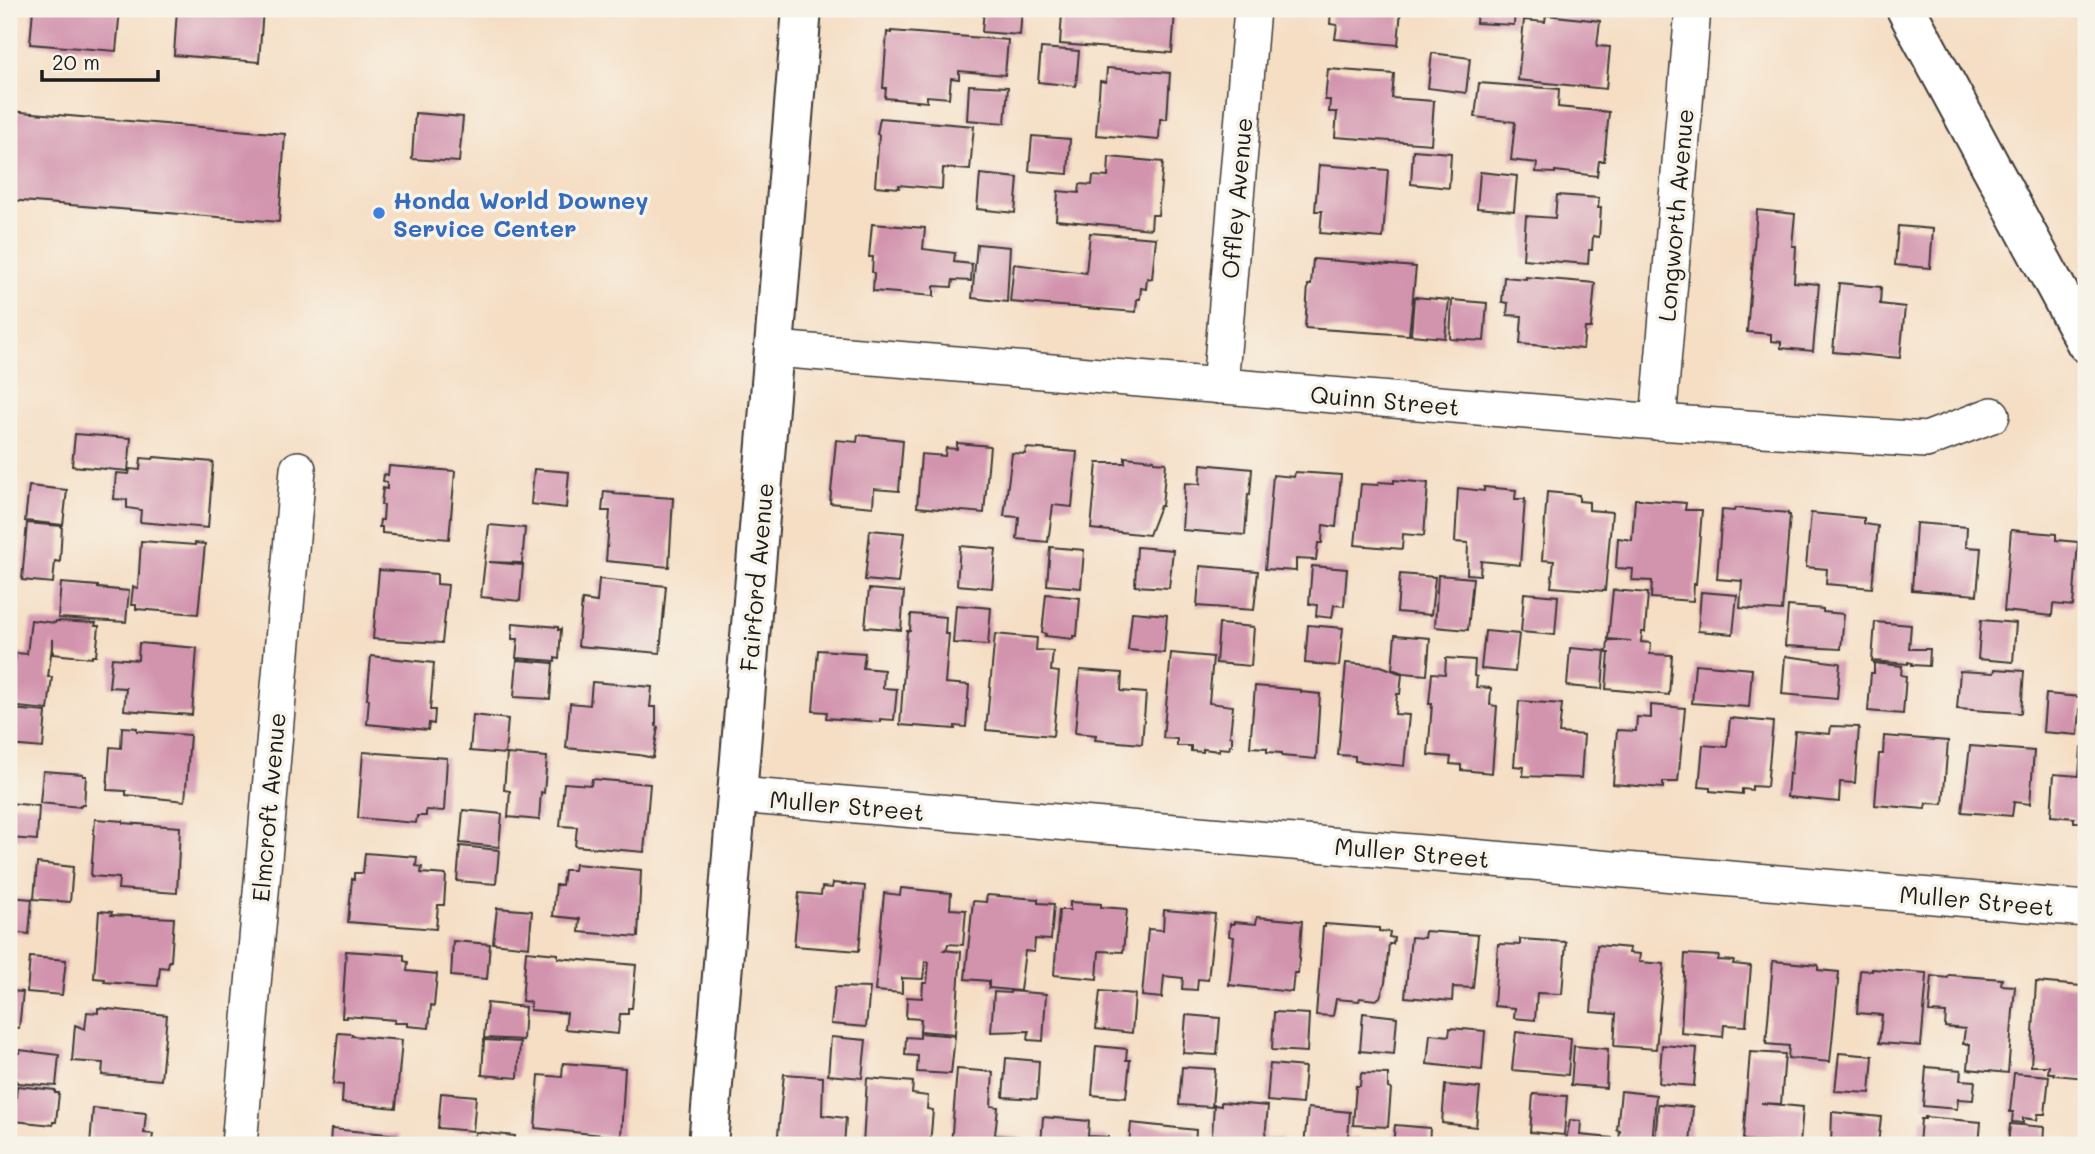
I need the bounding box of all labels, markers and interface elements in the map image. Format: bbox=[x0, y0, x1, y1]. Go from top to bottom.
scale bar bbox=[42, 38, 158, 82]
text: 20 m bbox=[52, 48, 100, 75]
street label: Longworth Avenue bbox=[1650, 107, 1700, 323]
street label: Offley Avenue bbox=[1214, 116, 1258, 280]
place label: Honda World Downey Service Center bbox=[393, 184, 648, 243]
marker: Honda World Downey Service Center bbox=[371, 205, 387, 221]
street label: Quinn Street bbox=[1309, 378, 1461, 422]
street label: Fairford Avenue bbox=[732, 481, 780, 673]
street label: Elmcroft Avenue bbox=[244, 711, 292, 903]
street label: Muller Street bbox=[768, 783, 926, 827]
street label: Muller Street bbox=[1333, 830, 1491, 874]
street label: Muller Street bbox=[1898, 878, 2056, 922]

